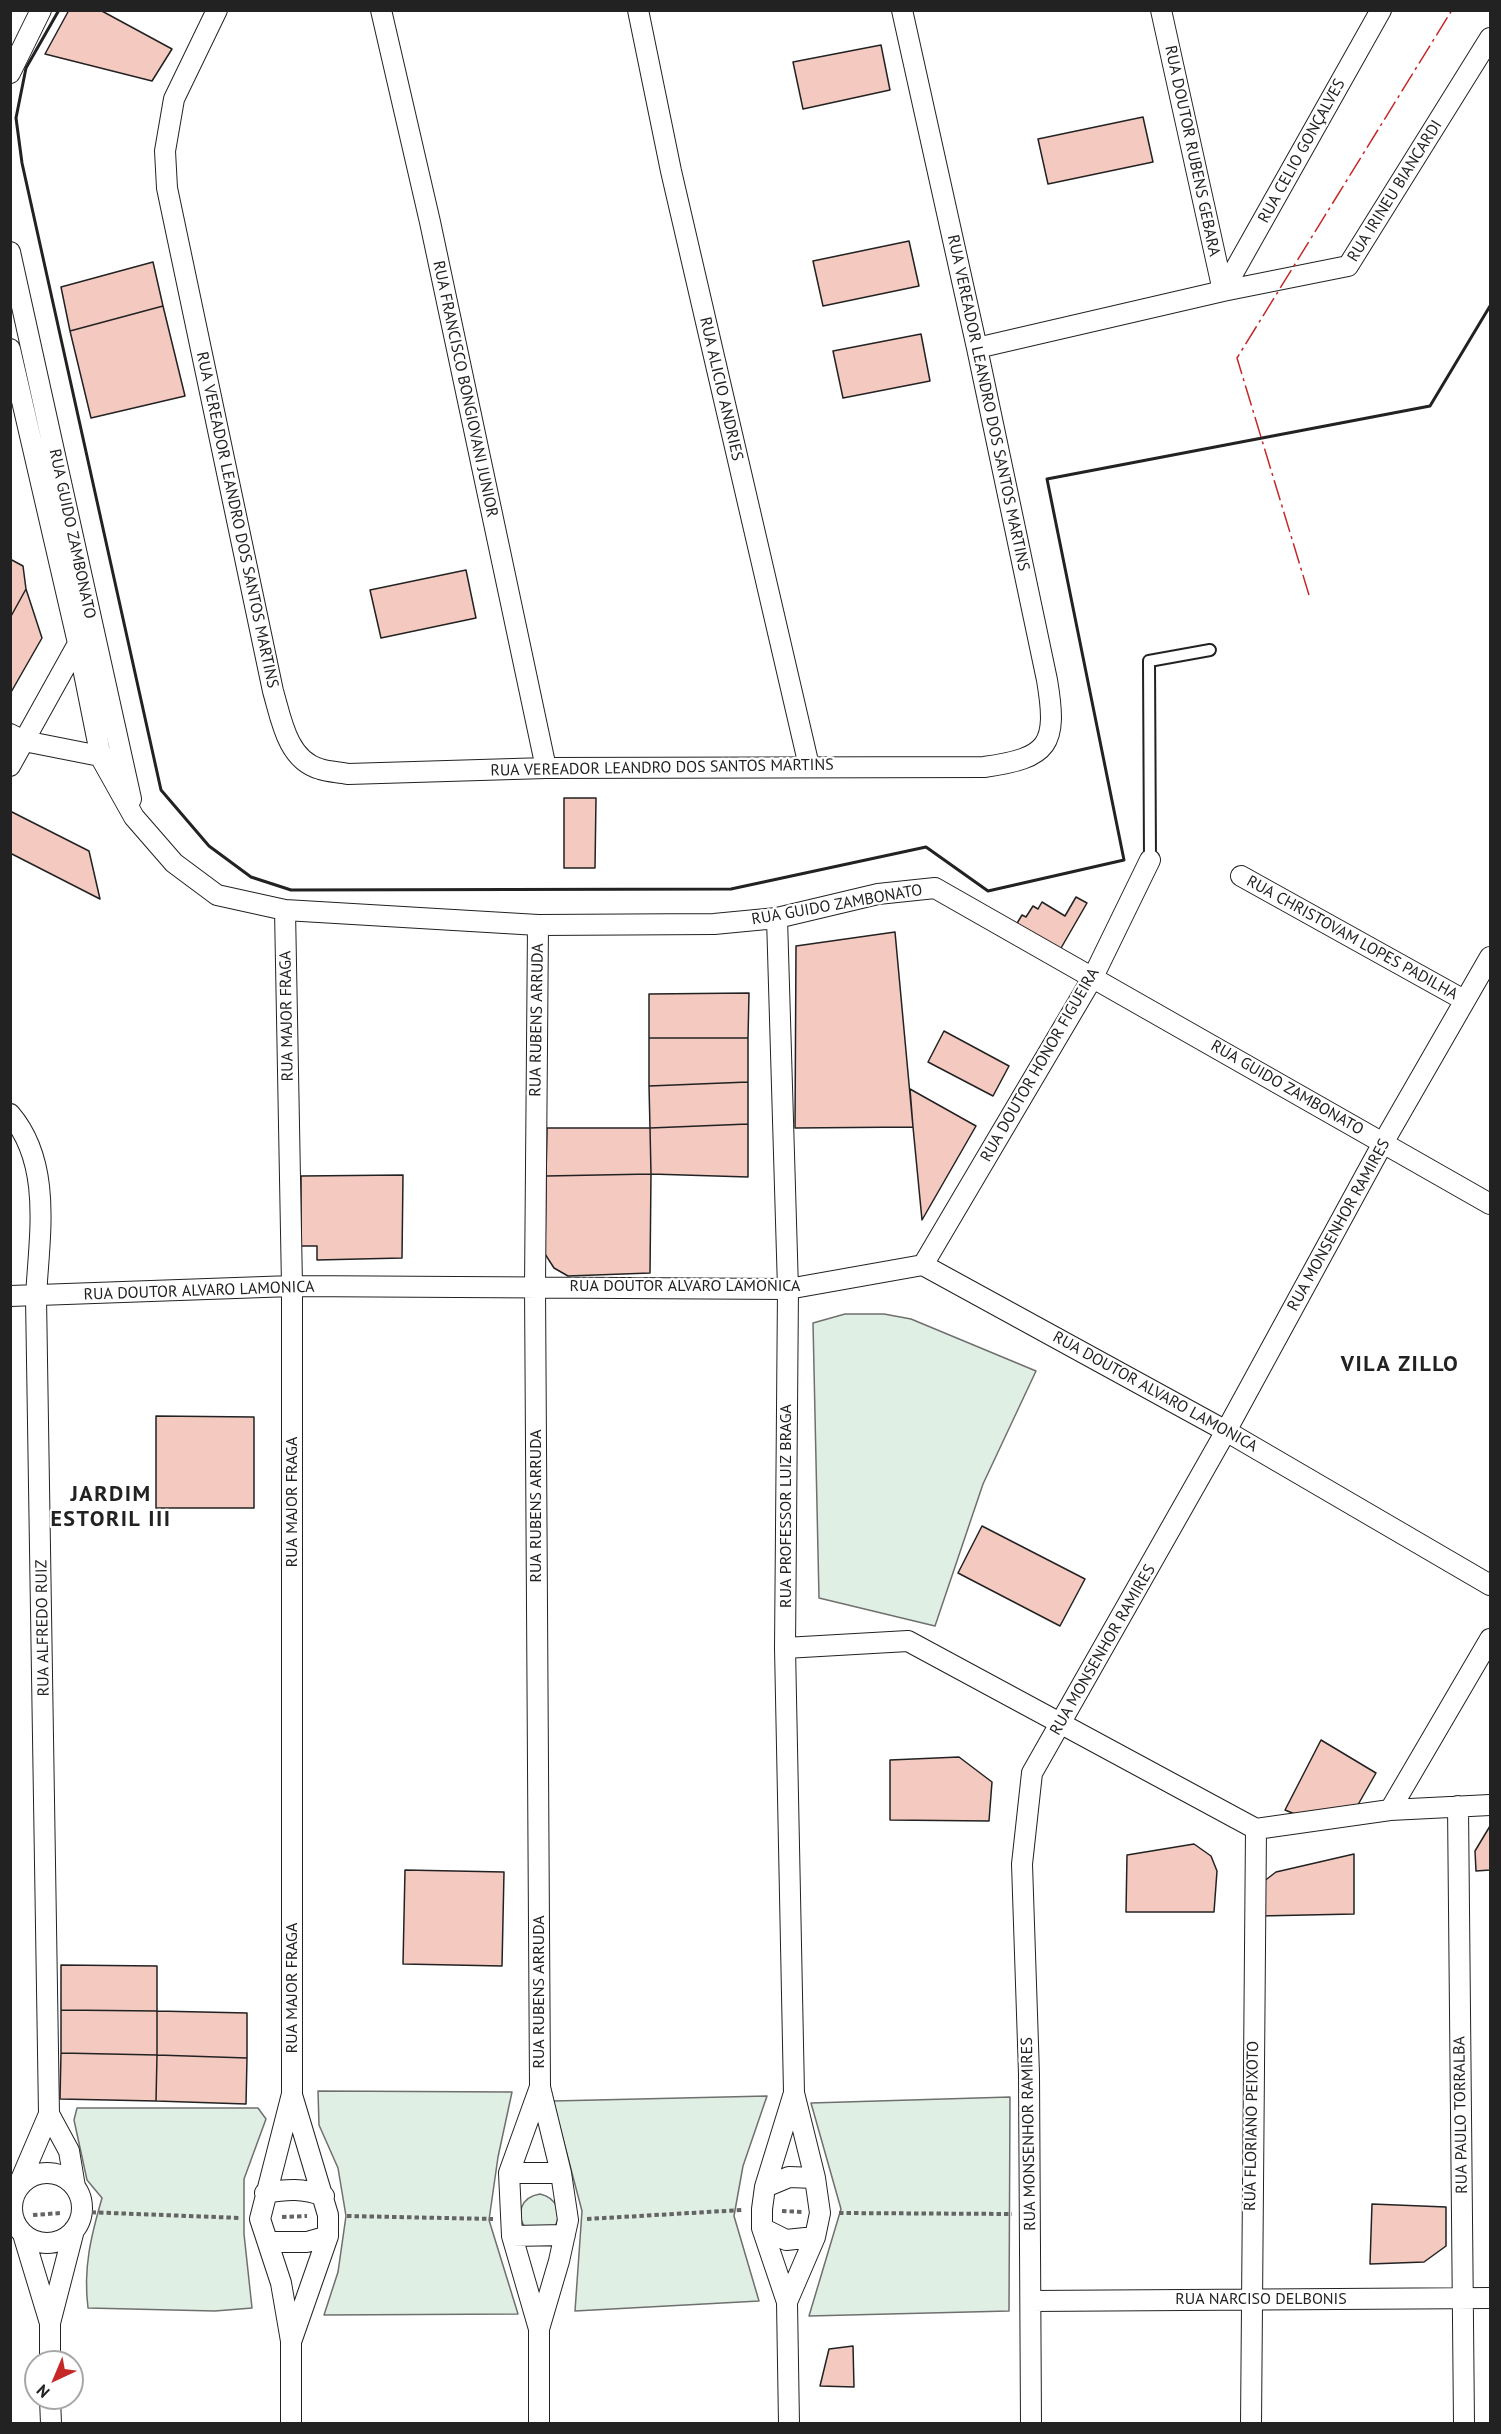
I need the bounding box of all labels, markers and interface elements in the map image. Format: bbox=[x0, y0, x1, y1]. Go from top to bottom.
street label: RUA DOUTOR RUBENS GEBARA bbox=[1160, 44, 1224, 258]
street label: RUA CELIO GONÇALVES bbox=[1254, 76, 1350, 226]
street label: RUA IRINEU BIANCARDI bbox=[1344, 117, 1446, 265]
street label: RUA VEREADOR LEANDRO DOS SANTOS MARTINS bbox=[943, 233, 1033, 573]
street label: RUA FRANCISCO BONGIOVANI JUNIOR bbox=[428, 259, 502, 519]
street label: RUA ALICIO ANDRIES bbox=[695, 315, 747, 463]
street label: RUA VEREADOR LEANDRO DOS SANTOS MARTINS bbox=[192, 350, 282, 690]
street label: RUA GUIDO ZAMBONATO bbox=[45, 447, 99, 621]
street label: RUA VEREADOR LEANDRO DOS SANTOS MARTINS bbox=[490, 755, 834, 781]
street label: RUA CHRISTOVAM LOPES PADILHA bbox=[1243, 872, 1461, 1004]
street label: RUA GUIDO ZAMBONATO bbox=[750, 881, 924, 929]
street label: RUA RUBENS ARRUDA bbox=[526, 943, 548, 1097]
street label: RUA MAJOR FRAGA bbox=[276, 951, 298, 1081]
street label: RUA DOUTOR HONOR FIGUEIRA bbox=[977, 965, 1103, 1165]
street label: RUA GUIDO ZAMBONATO bbox=[1207, 1036, 1367, 1140]
street label: RUA MONSENHOR RAMIRES bbox=[1284, 1136, 1394, 1314]
street label: RUA DOUTOR ALVARO LAMONICA bbox=[570, 1276, 800, 1296]
street label: RUA DOUTOR ALVARO LAMONICA bbox=[83, 1277, 315, 1305]
street label: RUA DOUTOR ALVARO LAMONICA bbox=[1049, 1328, 1261, 1456]
district label: VILA ZILLO bbox=[1341, 1352, 1459, 1378]
street label: RUA PROFESSOR LUIZ BRAGA bbox=[776, 1404, 796, 1608]
street label: RUA RUBENS ARRUDA bbox=[526, 1429, 546, 1583]
street label: RUA MAJOR FRAGA bbox=[282, 1437, 302, 1567]
district label: JARDIM ESTORIL III bbox=[50, 1482, 172, 1534]
street label: RUA ALFREDO RUIZ bbox=[32, 1560, 54, 1696]
street label: RUA MONSENHOR RAMIRES bbox=[1046, 1561, 1160, 1739]
street label: RUA RUBENS ARRUDA bbox=[529, 1915, 549, 2069]
street label: RUA MAJOR FRAGA bbox=[282, 1923, 302, 2053]
street label: RUA PAULO TORRALBA bbox=[1450, 2036, 1472, 2194]
street label: RUA MONSENHOR RAMIRES bbox=[1018, 2037, 1040, 2231]
street label: RUA FLORIANO PEIXOTO bbox=[1241, 2041, 1263, 2211]
street label: RUA NARCISO DELBONIS bbox=[1175, 2289, 1347, 2309]
north arrow bbox=[24, 2350, 84, 2410]
text: N bbox=[32, 2381, 54, 2402]

